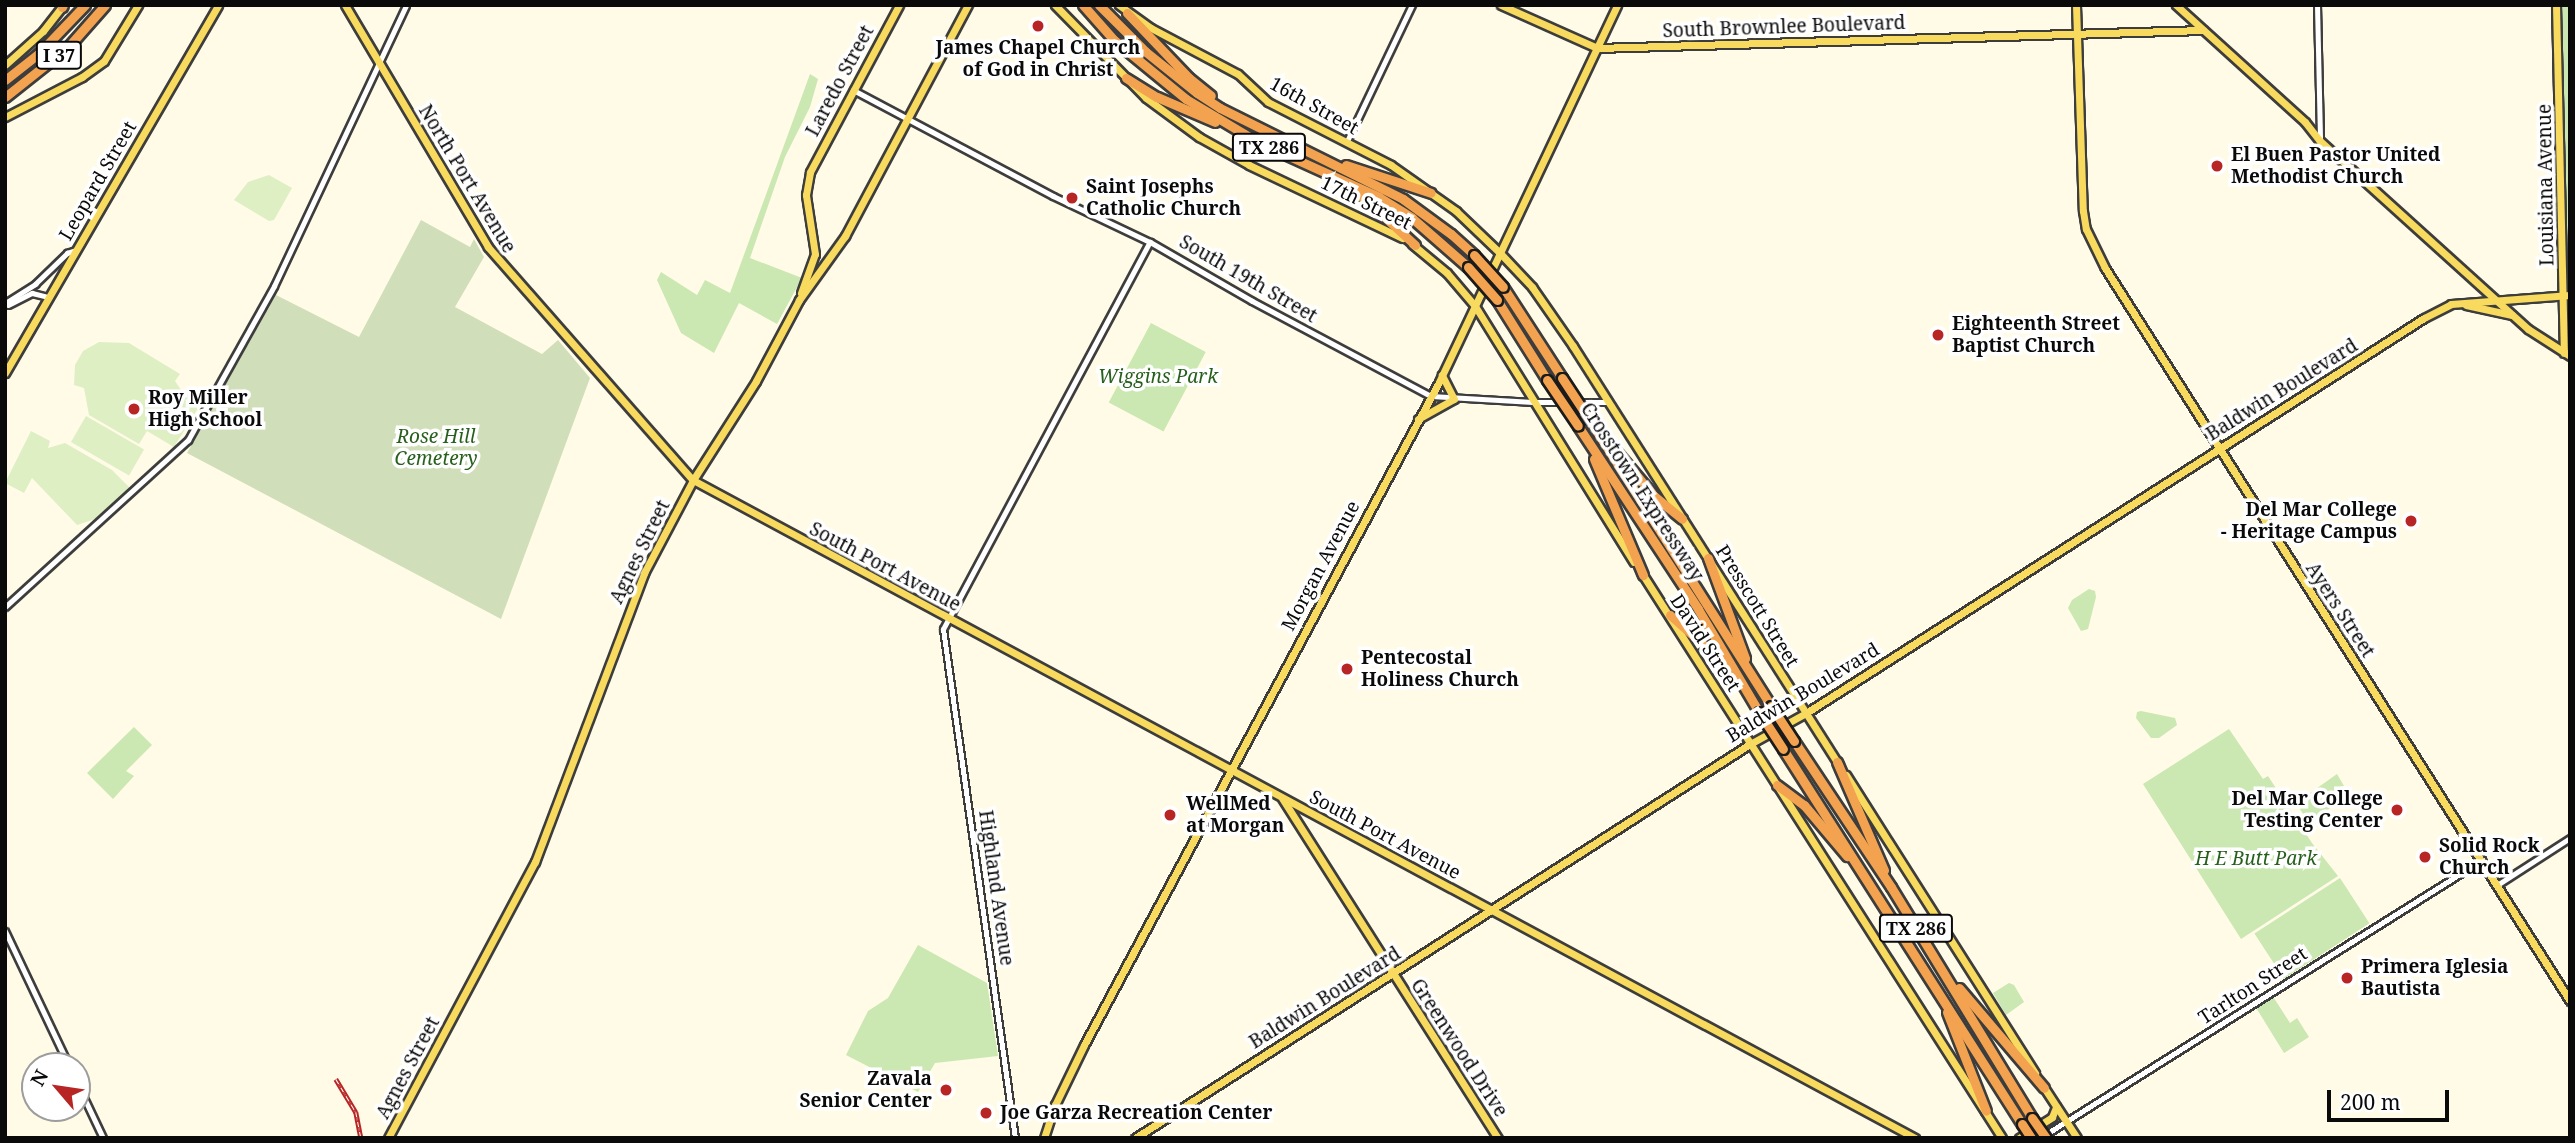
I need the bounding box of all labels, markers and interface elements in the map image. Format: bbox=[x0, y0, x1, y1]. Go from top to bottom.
street label: South Brownlee Boulevard bbox=[1662, 11, 1906, 43]
marker: James Chapel Church of God in Christ bbox=[1030, 18, 1046, 34]
street label: Laredo Street bbox=[801, 22, 879, 140]
place label: James Chapel Church of God in Christ bbox=[936, 37, 1140, 81]
road number: I 37 bbox=[34, 40, 84, 70]
street label: 16th Street bbox=[1266, 72, 1362, 140]
street label: North Port Avenue bbox=[414, 101, 520, 257]
street label: Louisiana Avenue bbox=[2533, 104, 2559, 266]
street label: Leopard Street bbox=[55, 117, 141, 245]
road number: TX 286 bbox=[1230, 132, 1308, 162]
place label: El Buen Pastor United Methodist Church bbox=[2231, 144, 2440, 188]
marker: El Buen Pastor United Methodist Church bbox=[2209, 158, 2225, 174]
street label: 17th Street bbox=[1317, 171, 1415, 235]
place label: Saint Josephs Catholic Church bbox=[1086, 176, 1241, 220]
marker: Saint Josephs Catholic Church bbox=[1064, 190, 1080, 206]
street label: South 19th Street bbox=[1175, 230, 1321, 328]
place label: Eighteenth Street Baptist Church bbox=[1952, 313, 2120, 357]
marker: Eighteenth Street Baptist Church bbox=[1930, 327, 1946, 343]
street label: Baldwin Boulevard bbox=[2202, 334, 2362, 446]
park label: Wiggins Park bbox=[1098, 366, 1218, 388]
place label: Roy Miller High School bbox=[148, 387, 262, 431]
street label: Crosstown Expressway bbox=[1576, 399, 1708, 585]
marker: Roy Miller High School bbox=[126, 401, 142, 417]
park label: Rose Hill Cemetery bbox=[395, 426, 477, 470]
street label: Agnes Street bbox=[605, 497, 675, 607]
street label: Morgan Avenue bbox=[1277, 497, 1365, 635]
place label: Del Mar College - Heritage Campus bbox=[2221, 499, 2397, 543]
marker: Del Mar College - Heritage Campus bbox=[2403, 513, 2419, 529]
street label: South Port Avenue bbox=[805, 518, 965, 616]
street label: Presscott Street bbox=[1710, 541, 1804, 671]
street label: Ayers Street bbox=[2301, 558, 2379, 662]
street label: David Street bbox=[1665, 590, 1745, 696]
street label: Baldwin Boulevard bbox=[1722, 638, 1884, 748]
place label: Pentecostal Holiness Church bbox=[1361, 647, 1519, 691]
marker: Pentecostal Holiness Church bbox=[1339, 661, 1355, 677]
street label: South Port Avenue bbox=[1305, 786, 1465, 884]
place label: Del Mar College Testing Center bbox=[2231, 788, 2383, 832]
place label: WellMed at Morgan bbox=[1186, 793, 1284, 837]
marker: Del Mar College Testing Center bbox=[2389, 802, 2405, 818]
marker: WellMed at Morgan bbox=[1160, 805, 1180, 825]
street label: Highland Avenue bbox=[974, 809, 1018, 967]
place label: Solid Rock Church bbox=[2439, 835, 2540, 879]
park label: H E Butt Park bbox=[2195, 848, 2317, 870]
marker: Solid Rock Church bbox=[2417, 849, 2433, 865]
road number: TX 286 bbox=[1878, 914, 1954, 943]
street label: Baldwin Boulevard bbox=[1245, 942, 1405, 1054]
street label: Tarlton Street bbox=[2195, 943, 2311, 1029]
place label: Primera Iglesia Bautista bbox=[2361, 956, 2508, 1000]
marker: Primera Iglesia Bautista bbox=[2339, 970, 2355, 986]
street label: Greenwood Drive bbox=[1406, 975, 1512, 1121]
street label: Agnes Street bbox=[372, 1013, 444, 1123]
north arrow bbox=[21, 1052, 91, 1122]
text: N bbox=[24, 1065, 54, 1091]
place label: Zavala Senior Center bbox=[799, 1068, 932, 1112]
scale bar bbox=[2330, 1076, 2452, 1120]
marker: Zavala Senior Center bbox=[938, 1082, 954, 1098]
text: 200 m bbox=[2340, 1088, 2401, 1116]
place label: Joe Garza Recreation Center bbox=[1000, 1102, 1272, 1124]
marker: Joe Garza Recreation Center bbox=[978, 1105, 994, 1121]

